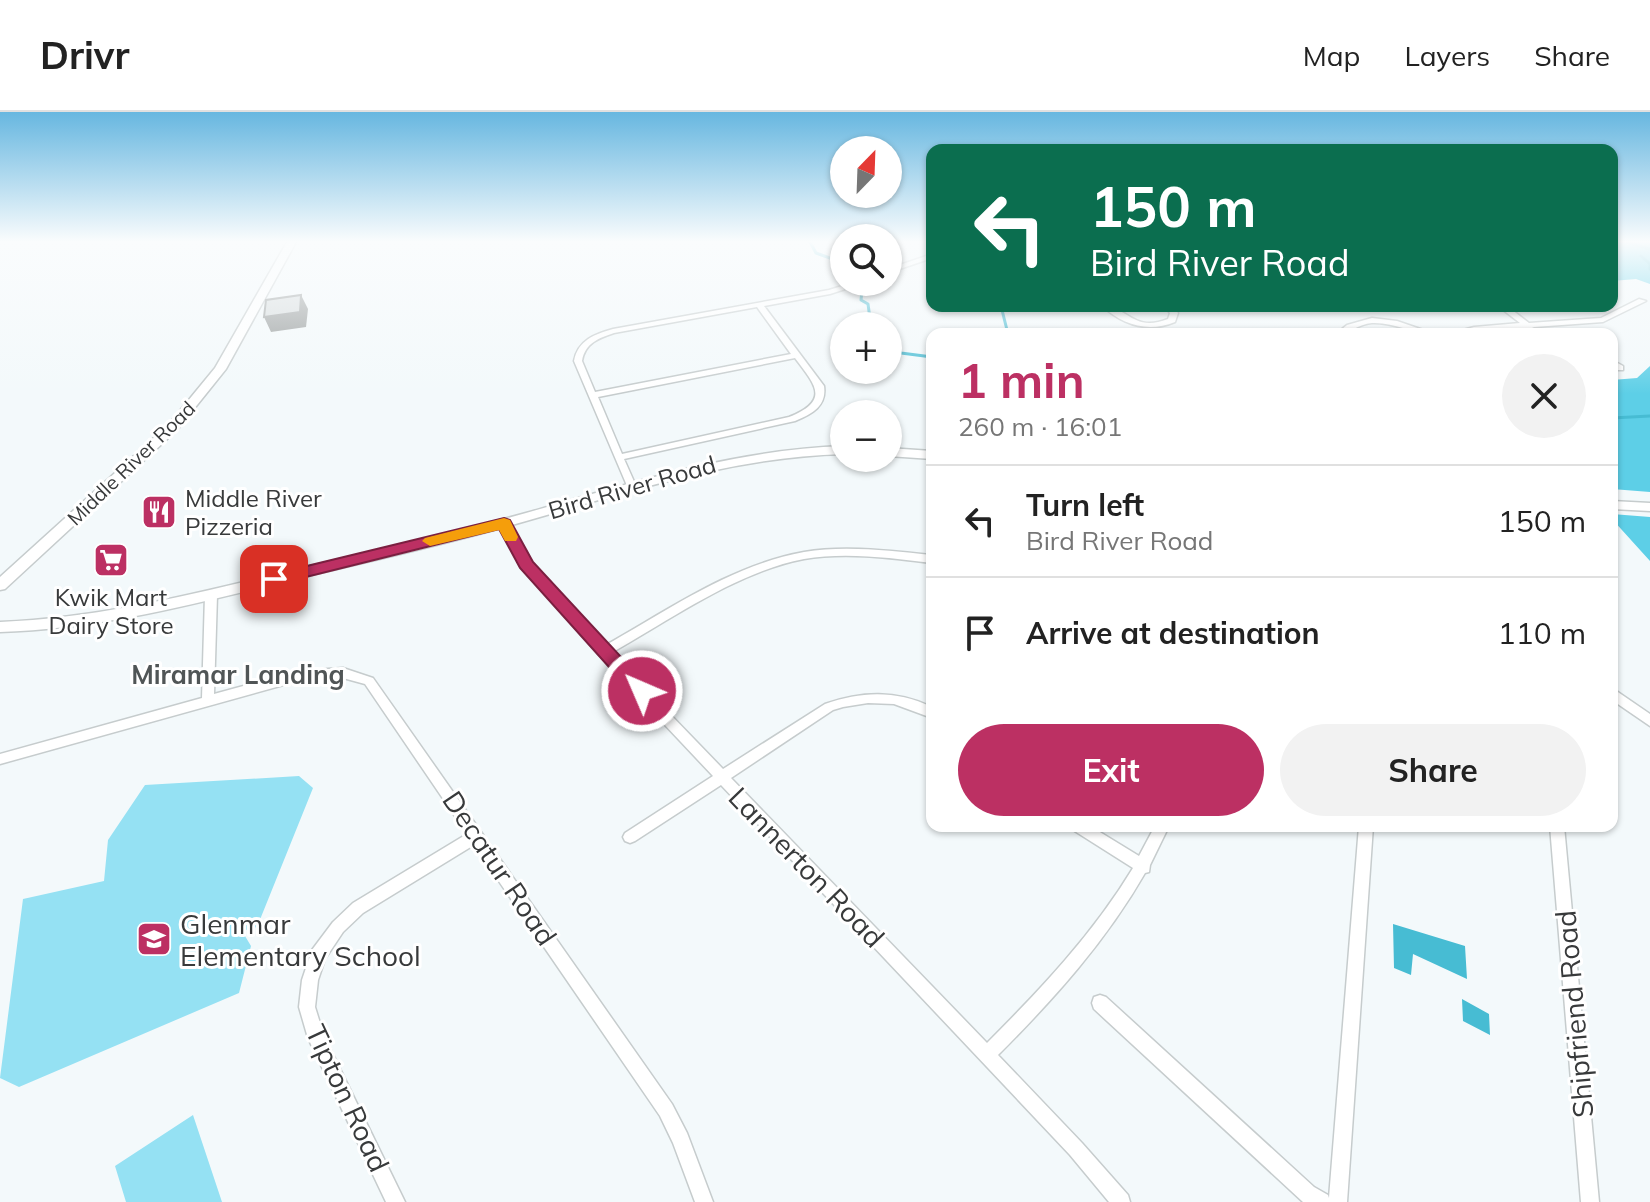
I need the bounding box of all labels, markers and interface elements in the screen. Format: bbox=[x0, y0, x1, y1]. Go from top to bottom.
text: Drivr bbox=[40, 31, 129, 79]
text: Map bbox=[1303, 38, 1360, 73]
text: Layers bbox=[1404, 38, 1490, 73]
text: Share bbox=[1534, 38, 1610, 73]
north arrow bbox=[830, 136, 902, 208]
map controls bbox=[830, 136, 902, 472]
text: 150 m bbox=[1090, 171, 1257, 241]
icon: left bbox=[958, 176, 1062, 280]
button: search bbox=[830, 224, 902, 296]
text: Bird River Road bbox=[1090, 240, 1350, 285]
button: + bbox=[830, 312, 902, 384]
text: 1 min bbox=[958, 350, 1085, 410]
button: close bbox=[1502, 354, 1586, 438]
street label: Middle River Road bbox=[62, 396, 200, 530]
button: − bbox=[830, 400, 902, 472]
text: 260 m · 16:01 bbox=[958, 410, 1122, 443]
street label: Bird River Road bbox=[545, 449, 719, 525]
place label: Middle River Pizzeria bbox=[185, 483, 322, 541]
text: Turn left bbox=[1026, 486, 1144, 524]
restaurant icon: Middle River Pizzeria bbox=[140, 493, 178, 531]
icon: left bbox=[958, 499, 1002, 543]
text: 150 m bbox=[1498, 502, 1586, 540]
text: Bird River Road bbox=[1026, 524, 1213, 557]
supermarket icon: Kwik Mart Dairy Store bbox=[92, 541, 130, 579]
pin bbox=[240, 545, 308, 613]
icon: arrive bbox=[252, 557, 296, 601]
place label: Kwik Mart Dairy Store bbox=[49, 582, 174, 640]
icon: arrive bbox=[958, 611, 1002, 655]
text: Arrive at destination bbox=[1026, 614, 1320, 652]
text: 110 m bbox=[1498, 614, 1586, 652]
position arrow bbox=[600, 649, 684, 733]
district label: Miramar Landing bbox=[131, 658, 345, 691]
button: Exit bbox=[958, 724, 1264, 816]
button: Share bbox=[1280, 724, 1586, 816]
street label: Lannerton Road bbox=[722, 780, 892, 954]
street label: Decatur Road bbox=[436, 784, 564, 952]
place label: Glenmar Elementary School bbox=[180, 906, 421, 973]
street label: Shipfriend Road bbox=[1548, 909, 1600, 1119]
school or university icon: Glenmar Elementary School bbox=[135, 920, 173, 958]
street label: Tipton Road bbox=[299, 1019, 397, 1177]

